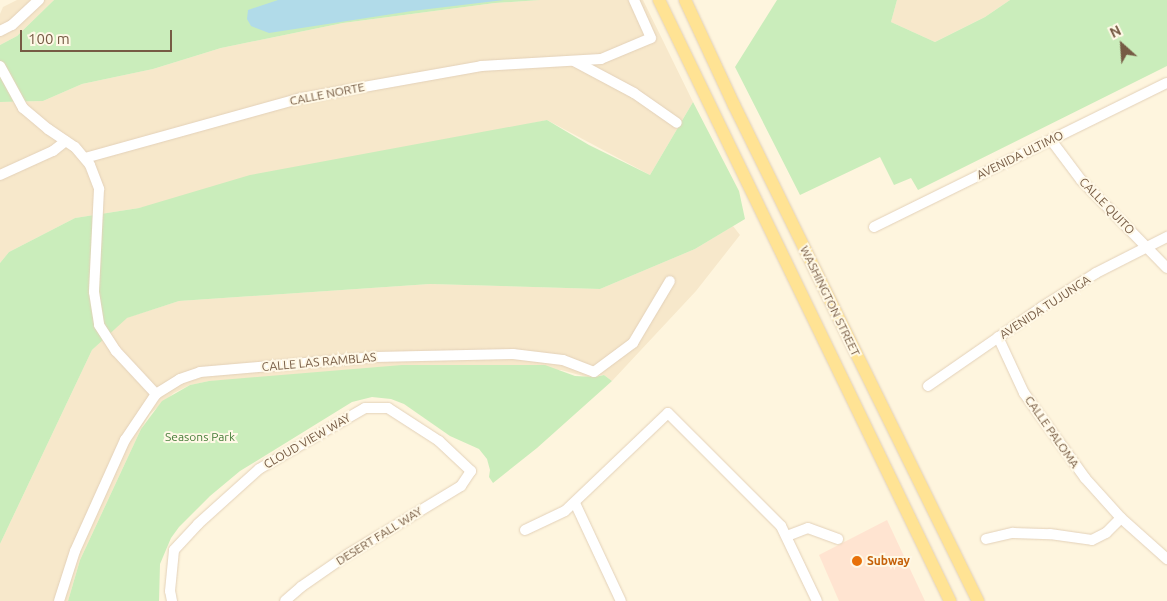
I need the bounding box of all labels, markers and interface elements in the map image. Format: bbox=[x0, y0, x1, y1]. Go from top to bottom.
scale bar bbox=[22, 20, 175, 52]
north arrow bbox=[1097, 20, 1147, 70]
text: N bbox=[1107, 22, 1124, 41]
text: 100 m bbox=[28, 30, 70, 47]
street label: CALLE NORTE bbox=[288, 80, 366, 108]
street label: AVENIDA ULTIMO bbox=[974, 128, 1066, 182]
street label: CALLE QUITO bbox=[1076, 175, 1138, 237]
street label: WASHINGTON STREET bbox=[797, 244, 863, 358]
street label: AVENIDA TUJUNGA bbox=[997, 272, 1093, 342]
street label: CALLE LAS RAMBLAS bbox=[261, 350, 377, 374]
street label: CALLE PALOMA bbox=[1022, 393, 1082, 471]
street label: CLOUD VIEW WAY bbox=[261, 410, 353, 472]
park label: Seasons Park bbox=[165, 430, 235, 444]
street label: DESERT FALL WAY bbox=[333, 504, 425, 568]
place label: Subway bbox=[867, 554, 910, 568]
marker: Subway bbox=[851, 555, 863, 567]

